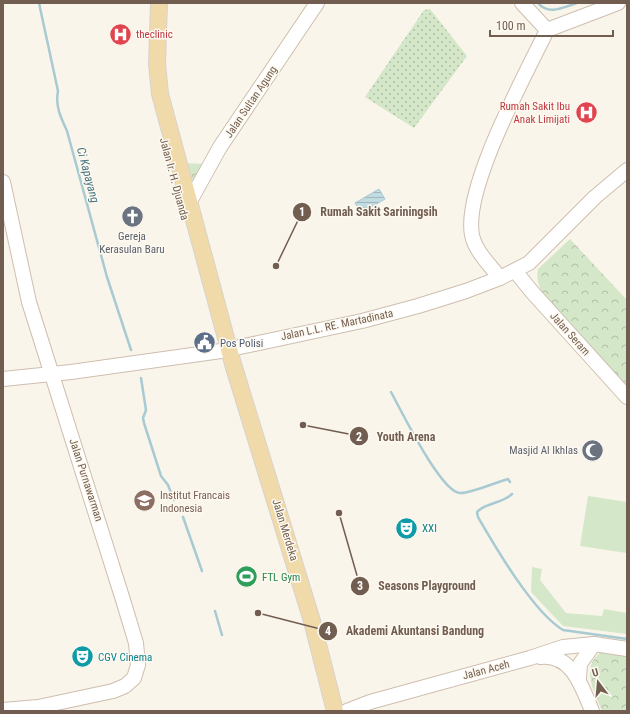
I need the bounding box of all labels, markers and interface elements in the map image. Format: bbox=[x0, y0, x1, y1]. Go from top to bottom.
scale bar bbox=[490, 12, 613, 38]
text: 100 m bbox=[496, 19, 526, 33]
hospital icon: theclinic bbox=[108, 21, 134, 47]
place label: theclinic bbox=[136, 28, 173, 41]
street label: Jalan Sultan Agung bbox=[222, 64, 280, 140]
hospital icon: Rumah Sakit Ibu Anak Limijati bbox=[573, 99, 599, 125]
place label: Rumah Sakit Ibu Anak Limijati bbox=[500, 100, 570, 126]
street label: Jalan Ir. H. Djuanda bbox=[157, 136, 191, 222]
water label: Ci Kapayang bbox=[74, 146, 102, 205]
callout: Rumah Sakit Sariningsih bbox=[292, 200, 446, 224]
church icon: Gereja Kerasulan Baru bbox=[119, 203, 145, 229]
text: 1 bbox=[299, 205, 305, 219]
text: Rumah Sakit Sariningsih bbox=[320, 205, 438, 219]
place label: Gereja Kerasulan Baru bbox=[99, 230, 165, 256]
street label: Jalan L.L. RE. Martadinata bbox=[280, 307, 394, 343]
street label: Jalan Seram bbox=[547, 310, 593, 358]
public building icon: Pos Polisi bbox=[191, 330, 217, 356]
place label: Pos Polisi bbox=[220, 337, 263, 350]
callout: Youth Arena bbox=[349, 424, 443, 448]
text: 2 bbox=[356, 430, 362, 444]
text: Youth Arena bbox=[377, 430, 436, 444]
street label: Jalan Purnawarman bbox=[66, 437, 106, 523]
mosque icon: Masjid Al Ikhlas bbox=[580, 437, 606, 463]
place label: Masjid Al Ikhlas bbox=[509, 444, 578, 457]
school or university icon: Institut Francais Indonesia bbox=[131, 488, 157, 514]
place label: Institut Francais Indonesia bbox=[160, 489, 230, 515]
street label: Jalan Merdeka bbox=[269, 498, 301, 562]
theatre icon: XXI bbox=[393, 515, 419, 541]
place label: XXI bbox=[422, 522, 437, 535]
sports icon: FTL Gym bbox=[234, 564, 260, 590]
place label: FTL Gym bbox=[262, 571, 300, 584]
callout: Seasons Playground bbox=[350, 574, 484, 598]
text: 3 bbox=[357, 579, 363, 593]
text: Seasons Playground bbox=[378, 579, 476, 593]
callout: Akademi Akuntansi Bandung bbox=[318, 619, 492, 643]
text: 4 bbox=[325, 624, 331, 638]
text: Akademi Akuntansi Bandung bbox=[346, 624, 484, 638]
theatre icon: CGV Cinema bbox=[70, 644, 96, 670]
place label: CGV Cinema bbox=[98, 651, 152, 664]
street label: Jalan Aceh bbox=[461, 657, 511, 683]
north arrow bbox=[578, 662, 618, 702]
text: U bbox=[591, 666, 600, 680]

